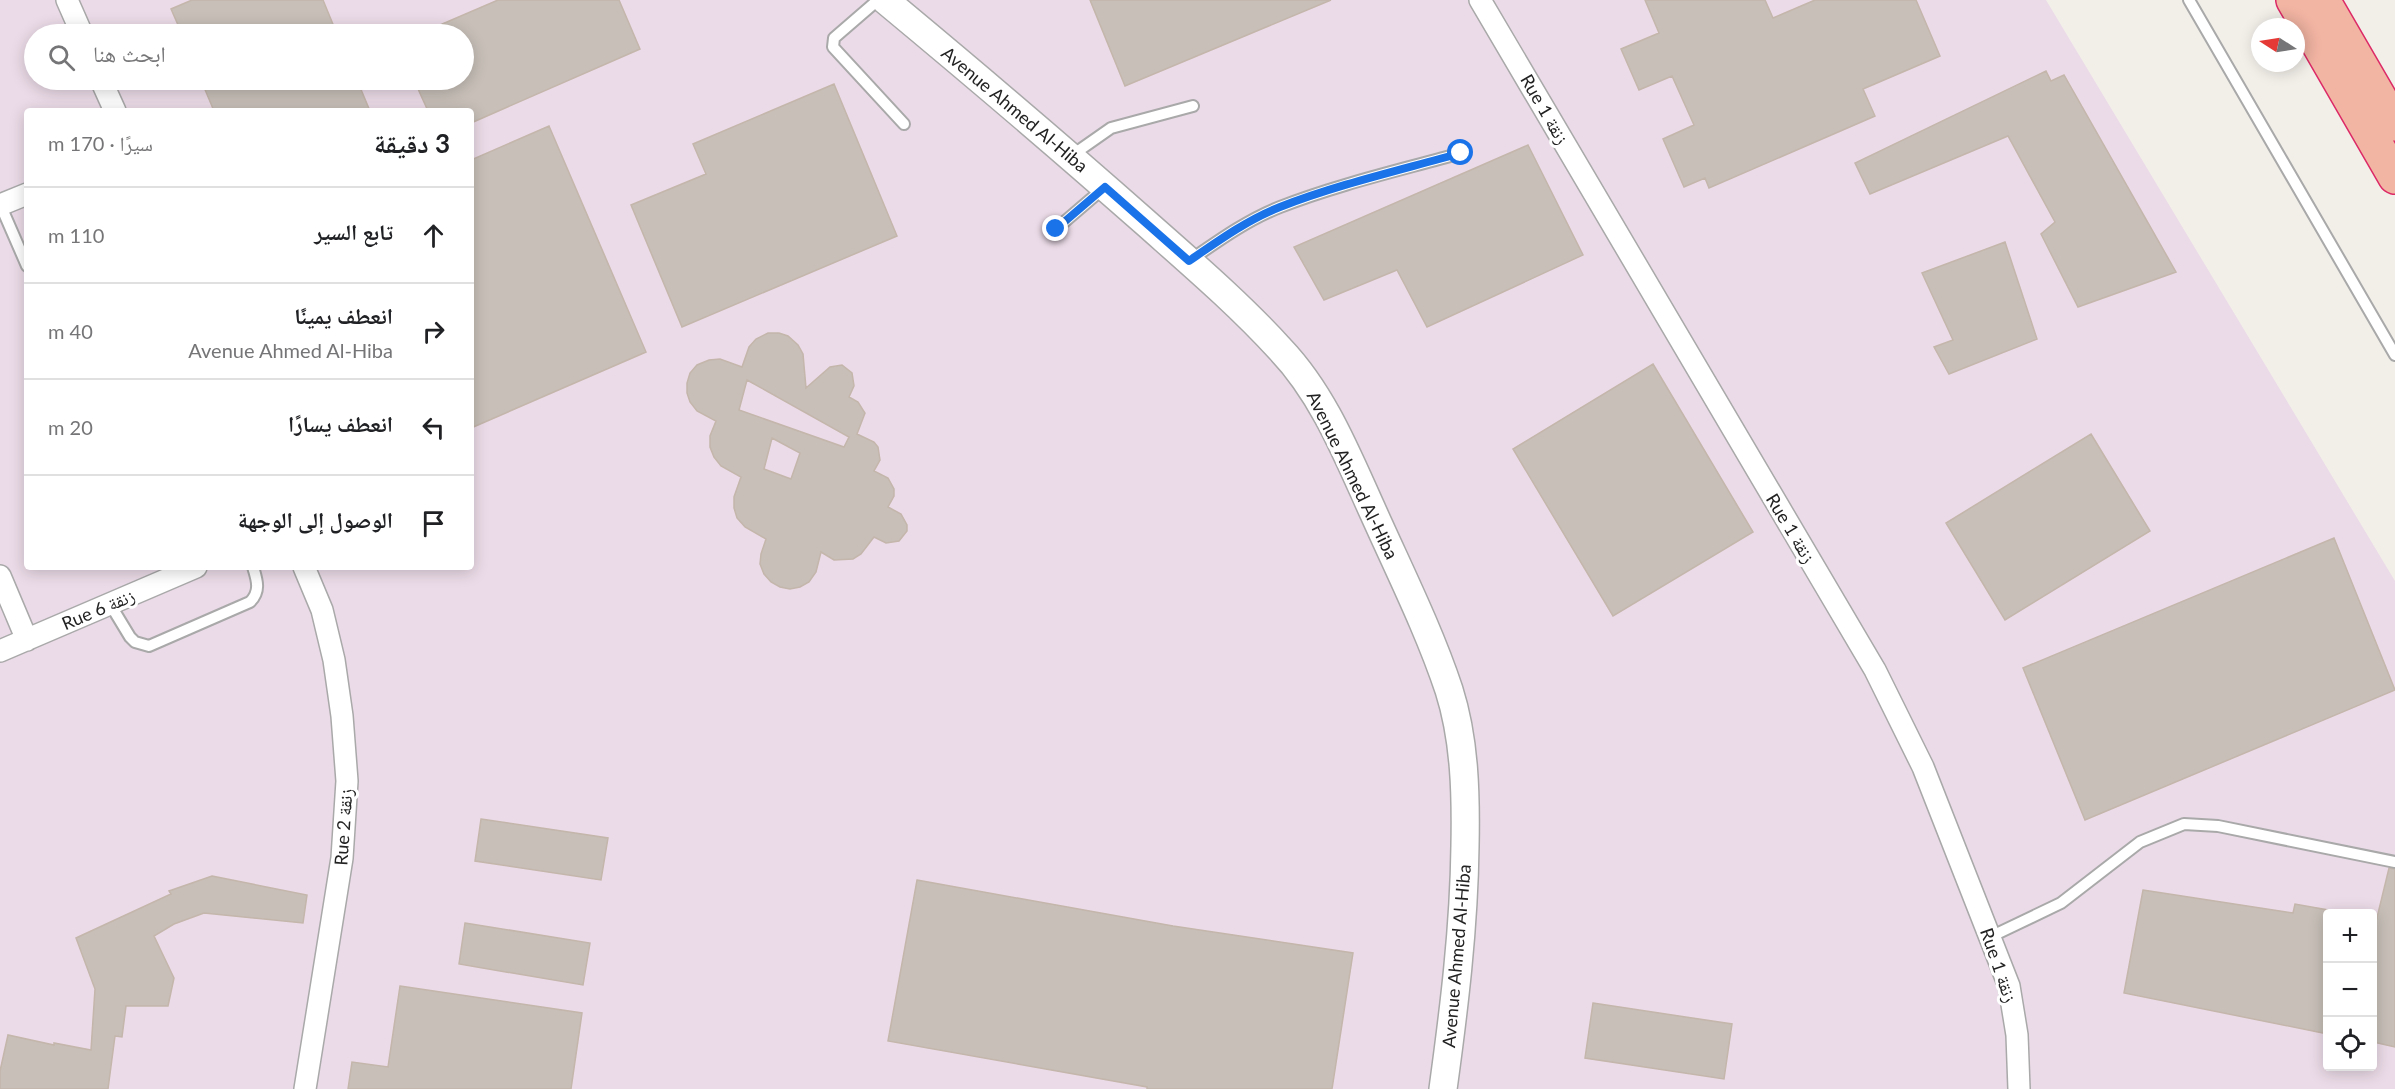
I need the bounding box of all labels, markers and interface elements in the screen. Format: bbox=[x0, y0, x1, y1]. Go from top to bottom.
north arrow bbox=[2251, 18, 2305, 72]
search box bbox=[24, 24, 474, 90]
text: ابحث هنا bbox=[93, 40, 166, 67]
icon: search bbox=[45, 41, 78, 74]
street label: Avenue Ahmed Al-Hiba bbox=[937, 41, 1093, 177]
street label: Rue 1 زنقة bbox=[1516, 70, 1574, 148]
text: 3 دقيقة bbox=[374, 127, 450, 159]
text: سيرًا · 170 m bbox=[48, 131, 153, 155]
route start bbox=[1447, 139, 1473, 165]
route end bbox=[1042, 215, 1068, 241]
text: تابع السير bbox=[314, 218, 393, 245]
icon: ahead bbox=[417, 219, 450, 252]
text: 110 m bbox=[48, 223, 104, 247]
text: انعطف يمينًا bbox=[294, 302, 393, 329]
icon: right bbox=[417, 315, 450, 348]
text: 40 m bbox=[48, 319, 93, 343]
text: Avenue Ahmed Al-Hiba bbox=[188, 338, 393, 362]
street label: Avenue Ahmed Al-Hiba bbox=[1303, 387, 1403, 563]
text: انعطف يسارًا bbox=[288, 410, 393, 437]
icon: left bbox=[417, 411, 450, 444]
text: 20 m bbox=[48, 415, 93, 439]
street label: Rue 1 زنقة bbox=[1762, 489, 1820, 567]
text: الوصول إلى الوجهة bbox=[238, 506, 393, 533]
icon: arrive bbox=[417, 507, 450, 540]
street label: Rue 6 زنقة bbox=[58, 584, 138, 634]
street label: Rue 2 زنقة bbox=[329, 788, 357, 866]
street label: Avenue Ahmed Al-Hiba bbox=[1437, 863, 1475, 1049]
map controls bbox=[2323, 909, 2377, 1071]
button: + bbox=[2323, 909, 2377, 963]
street label: Rue 1 زنقة bbox=[1976, 925, 2022, 1005]
button: − bbox=[2323, 963, 2377, 1017]
button: locate bbox=[2323, 1017, 2377, 1071]

